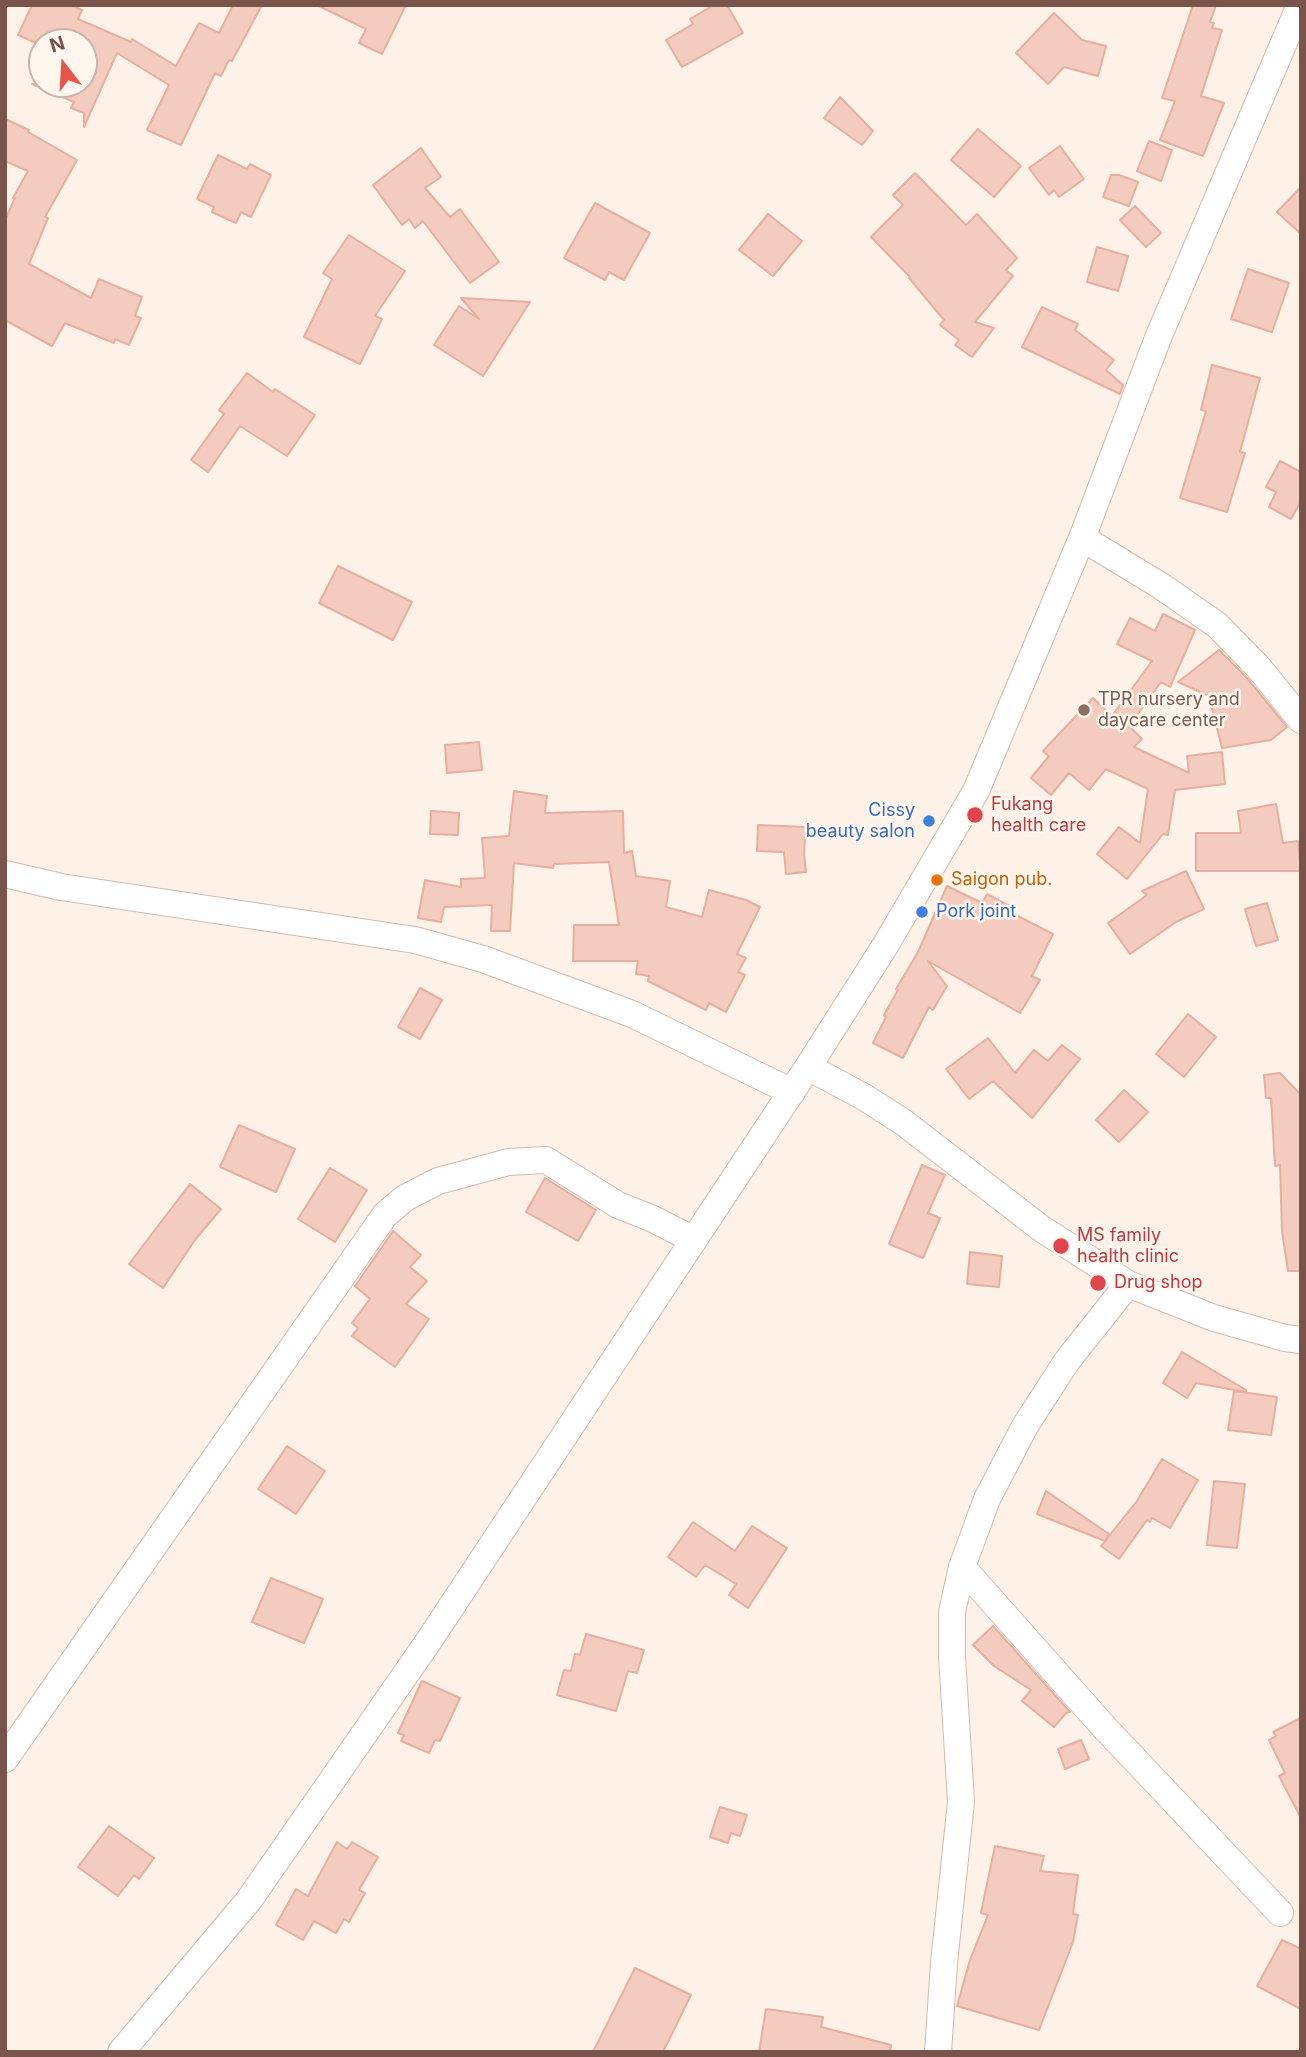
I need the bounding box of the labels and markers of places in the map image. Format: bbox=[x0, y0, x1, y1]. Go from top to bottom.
place label: TPR nursery and daycare center bbox=[1098, 689, 1240, 732]
marker: TPR nursery and daycare center bbox=[1076, 702, 1092, 718]
place label: Fukang health care bbox=[991, 794, 1086, 836]
place label: Cissy beauty salon bbox=[806, 800, 915, 842]
marker: Fukang health care bbox=[965, 805, 985, 825]
marker: Cissy beauty salon bbox=[921, 813, 937, 829]
place label: Saigon pub. bbox=[951, 869, 1052, 891]
marker: Saigon pub. bbox=[929, 872, 945, 888]
place label: Pork joint bbox=[936, 901, 1016, 923]
marker: Pork joint bbox=[914, 904, 930, 920]
place label: MS family health clinic bbox=[1077, 1225, 1179, 1268]
marker: MS family health clinic bbox=[1051, 1236, 1071, 1256]
place label: Drug shop bbox=[1114, 1272, 1202, 1294]
marker: Drug shop bbox=[1088, 1273, 1108, 1293]

